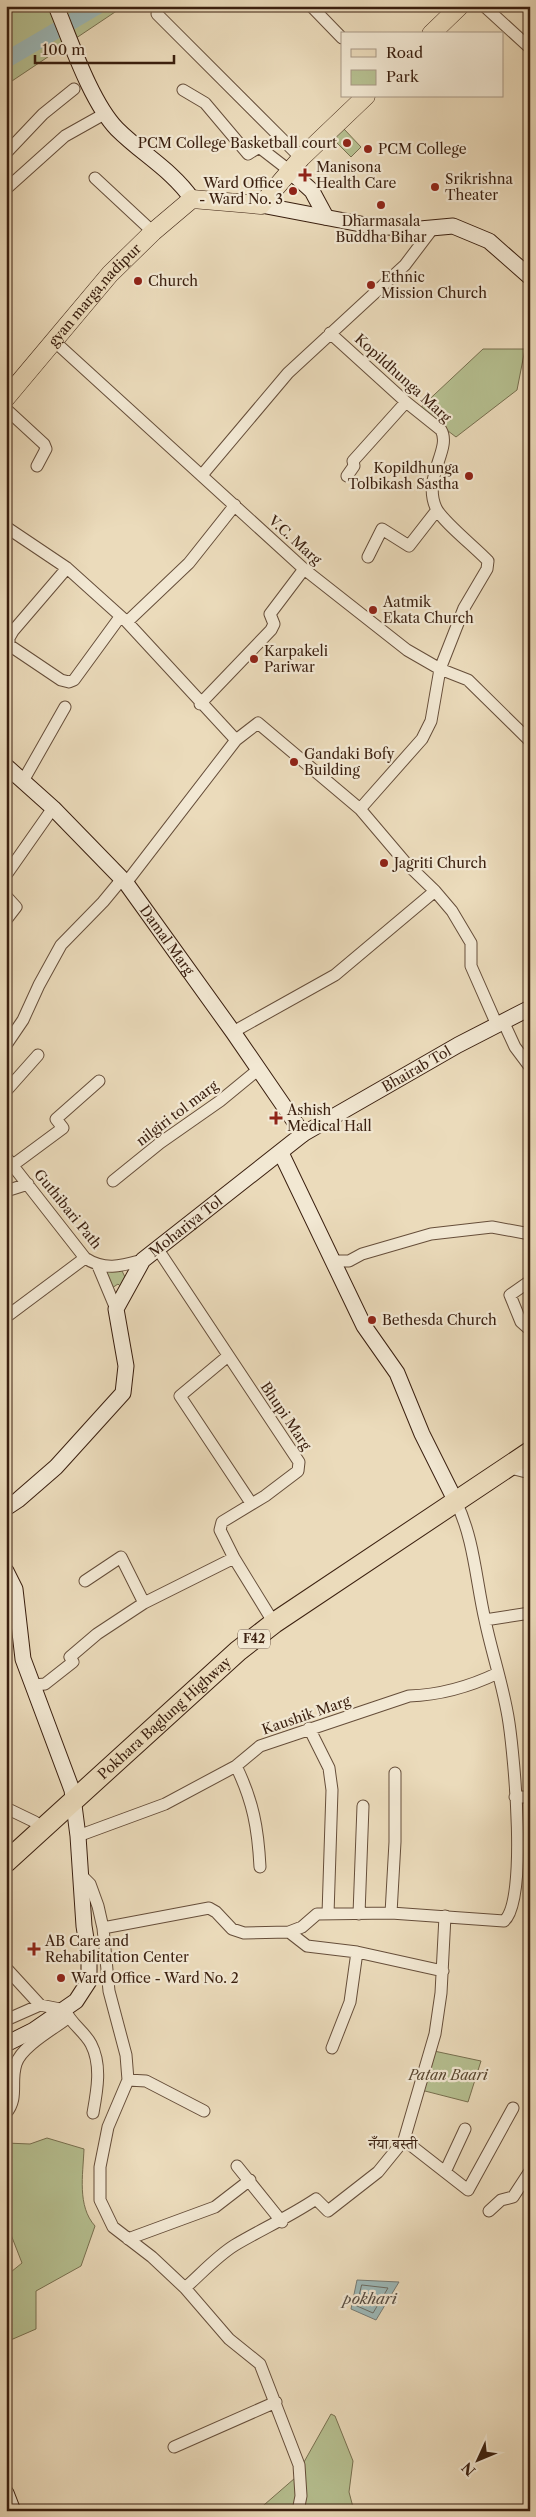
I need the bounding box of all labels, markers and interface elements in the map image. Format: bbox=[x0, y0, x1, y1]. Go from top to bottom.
scale bar bbox=[35, 32, 174, 64]
legend bbox=[341, 32, 504, 98]
text: 100 m bbox=[42, 40, 85, 59]
text: Road bbox=[386, 43, 423, 62]
text: Park bbox=[386, 67, 420, 86]
place label: PCM College Basketball court bbox=[138, 134, 337, 152]
marker: PCM College Basketball court bbox=[341, 137, 353, 149]
place label: PCM College bbox=[378, 140, 467, 158]
marker: PCM College bbox=[362, 143, 374, 155]
place label: Manisona Health Care bbox=[316, 158, 396, 192]
marker: Manisona Health Care bbox=[298, 168, 312, 182]
place label: Srikrishna Theater bbox=[445, 170, 513, 204]
place label: Ward Office - Ward No. 3 bbox=[199, 174, 283, 208]
marker: Srikrishna Theater bbox=[429, 181, 441, 193]
marker: Ward Office - Ward No. 3 bbox=[287, 185, 299, 197]
marker: Dharmasala Buddha Bihar bbox=[375, 199, 387, 211]
place label: Dharmasala Buddha Bihar bbox=[335, 212, 427, 246]
street label: gyan marga,nadipur bbox=[44, 240, 145, 350]
place label: Ethnic Mission Church bbox=[381, 268, 487, 302]
place label: Church bbox=[148, 272, 198, 290]
marker: Church bbox=[132, 275, 144, 287]
marker: Ethnic Mission Church bbox=[365, 279, 377, 291]
street label: Kopildhunga Marg bbox=[351, 330, 455, 426]
place label: Kopildhunga Tolbikash Sastha bbox=[348, 459, 460, 493]
marker: Kopildhunga Tolbikash Sastha bbox=[463, 470, 475, 482]
street label: V.C. Marg bbox=[264, 511, 326, 569]
place label: Aatmik Ekata Church bbox=[382, 593, 474, 627]
marker: Aatmik Ekata Church bbox=[367, 604, 379, 616]
place label: Karpakeli Pariwar bbox=[264, 642, 328, 676]
marker: Karpakeli Pariwar bbox=[248, 653, 260, 665]
place label: Gandaki Bofy Building bbox=[304, 745, 395, 779]
marker: Gandaki Bofy Building bbox=[288, 756, 300, 768]
place label: Jagriti Church bbox=[392, 854, 487, 872]
marker: Jagriti Church bbox=[378, 857, 390, 869]
street label: Damal Marg bbox=[136, 902, 199, 979]
street label: Bhairab Tol bbox=[379, 1042, 454, 1096]
street label: nilgiri tol marg bbox=[133, 1076, 222, 1150]
place label: Ashish Medical Hall bbox=[286, 1101, 372, 1135]
marker: Ashish Medical Hall bbox=[269, 1111, 283, 1125]
street label: Guthibari Path bbox=[30, 1165, 106, 1253]
street label: Mohariya Tol bbox=[145, 1192, 226, 1261]
place label: Bethesda Church bbox=[382, 1311, 497, 1329]
marker: Bethesda Church bbox=[366, 1314, 378, 1326]
street label: Bhupi Marg bbox=[257, 1378, 316, 1454]
road number: F42 bbox=[238, 1630, 270, 1648]
street label: Pokhara Baglung Highway bbox=[94, 1653, 235, 1783]
street label: Kaushik Marg bbox=[259, 1691, 353, 1739]
place label: AB Care and Rehabilitation Center bbox=[44, 1932, 189, 1966]
marker: AB Care and Rehabilitation Center bbox=[27, 1942, 41, 1956]
place label: Ward Office - Ward No. 2 bbox=[70, 1969, 239, 1987]
marker: Ward Office - Ward No. 2 bbox=[55, 1972, 67, 1984]
park label: Patan Baari bbox=[407, 2066, 489, 2084]
district label: नँया बस्ती bbox=[368, 2134, 419, 2153]
water label: pokhari bbox=[340, 2289, 398, 2308]
north arrow bbox=[454, 2434, 504, 2484]
text: N bbox=[458, 2458, 479, 2480]

